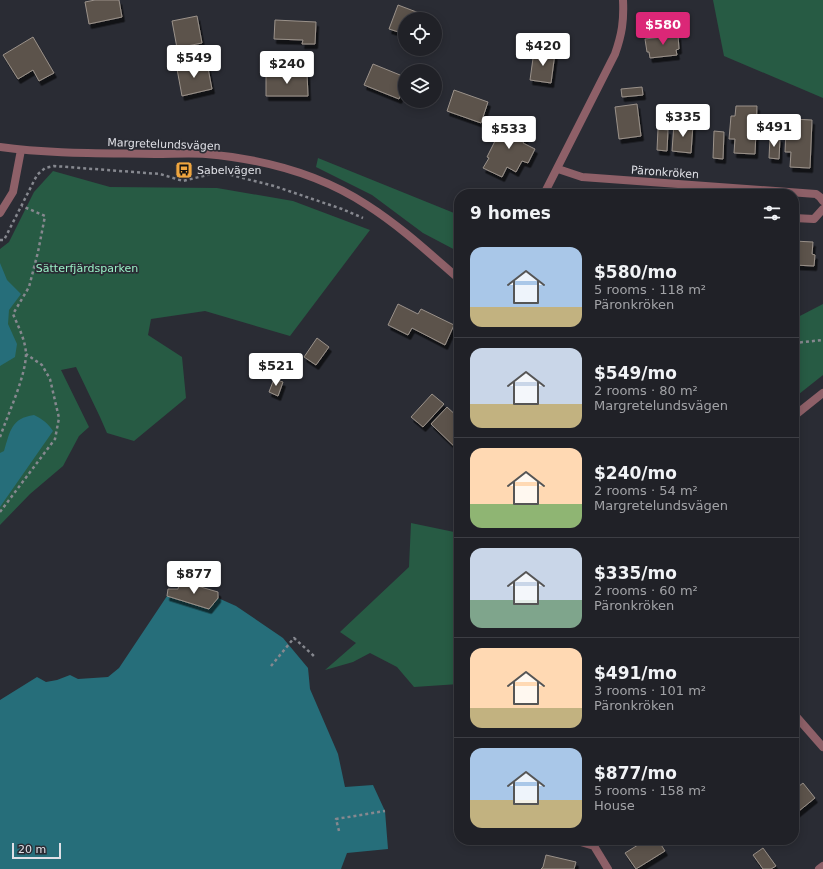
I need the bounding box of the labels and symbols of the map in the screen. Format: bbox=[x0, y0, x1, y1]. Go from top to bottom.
pin: $580 bbox=[639, 12, 687, 46]
pin: $420 bbox=[519, 33, 567, 67]
pin: $549 bbox=[170, 45, 218, 79]
pin: $240 bbox=[263, 51, 311, 85]
pin: $335 bbox=[659, 104, 707, 138]
pin: $491 bbox=[750, 114, 798, 148]
pin: $533 bbox=[485, 116, 533, 150]
street label: Margretelundsvägen bbox=[107, 136, 221, 153]
bus stop icon: Sabelvägen bbox=[174, 160, 194, 180]
place label: Sabelvägen bbox=[197, 164, 262, 177]
street label: Päronkröken bbox=[631, 164, 699, 181]
park label: Sätterfjärdsparken bbox=[36, 262, 138, 275]
pin: $521 bbox=[252, 353, 300, 387]
pin: $877 bbox=[170, 561, 218, 595]
scale bar bbox=[12, 841, 61, 860]

